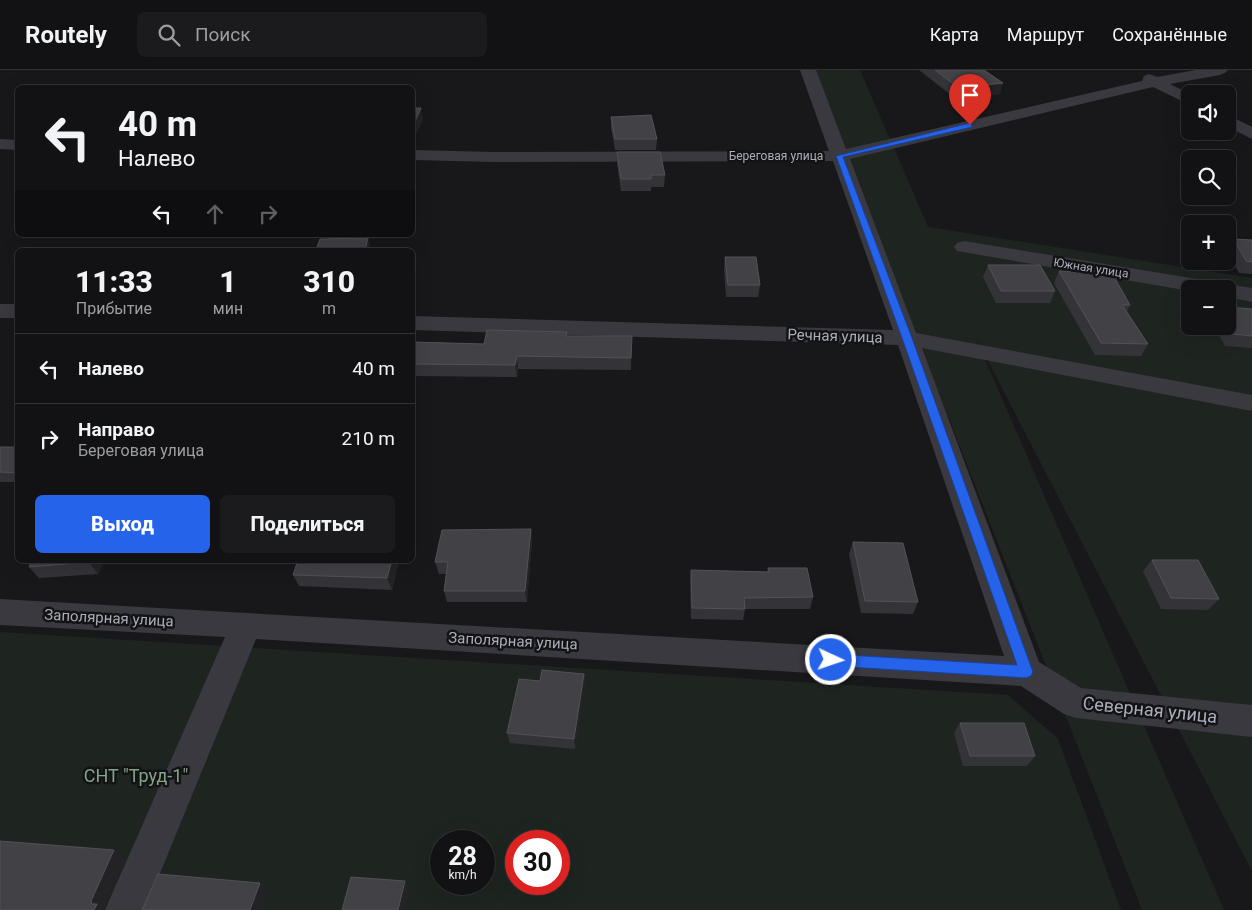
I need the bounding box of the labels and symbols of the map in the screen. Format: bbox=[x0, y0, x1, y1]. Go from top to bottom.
pin bbox=[949, 74, 991, 125]
street label: Береговая улица bbox=[729, 149, 823, 163]
street label: Южная улица bbox=[1052, 255, 1130, 281]
street label: Речная улица bbox=[787, 325, 883, 347]
street label: Заполярная улица bbox=[44, 606, 174, 630]
street label: Заполярная улица bbox=[448, 629, 578, 653]
position arrow bbox=[804, 633, 856, 685]
street label: Северная улица bbox=[1082, 692, 1218, 727]
park label: СНТ "Труд-1" bbox=[84, 765, 188, 786]
speed limit sign: 30 bbox=[505, 830, 570, 895]

